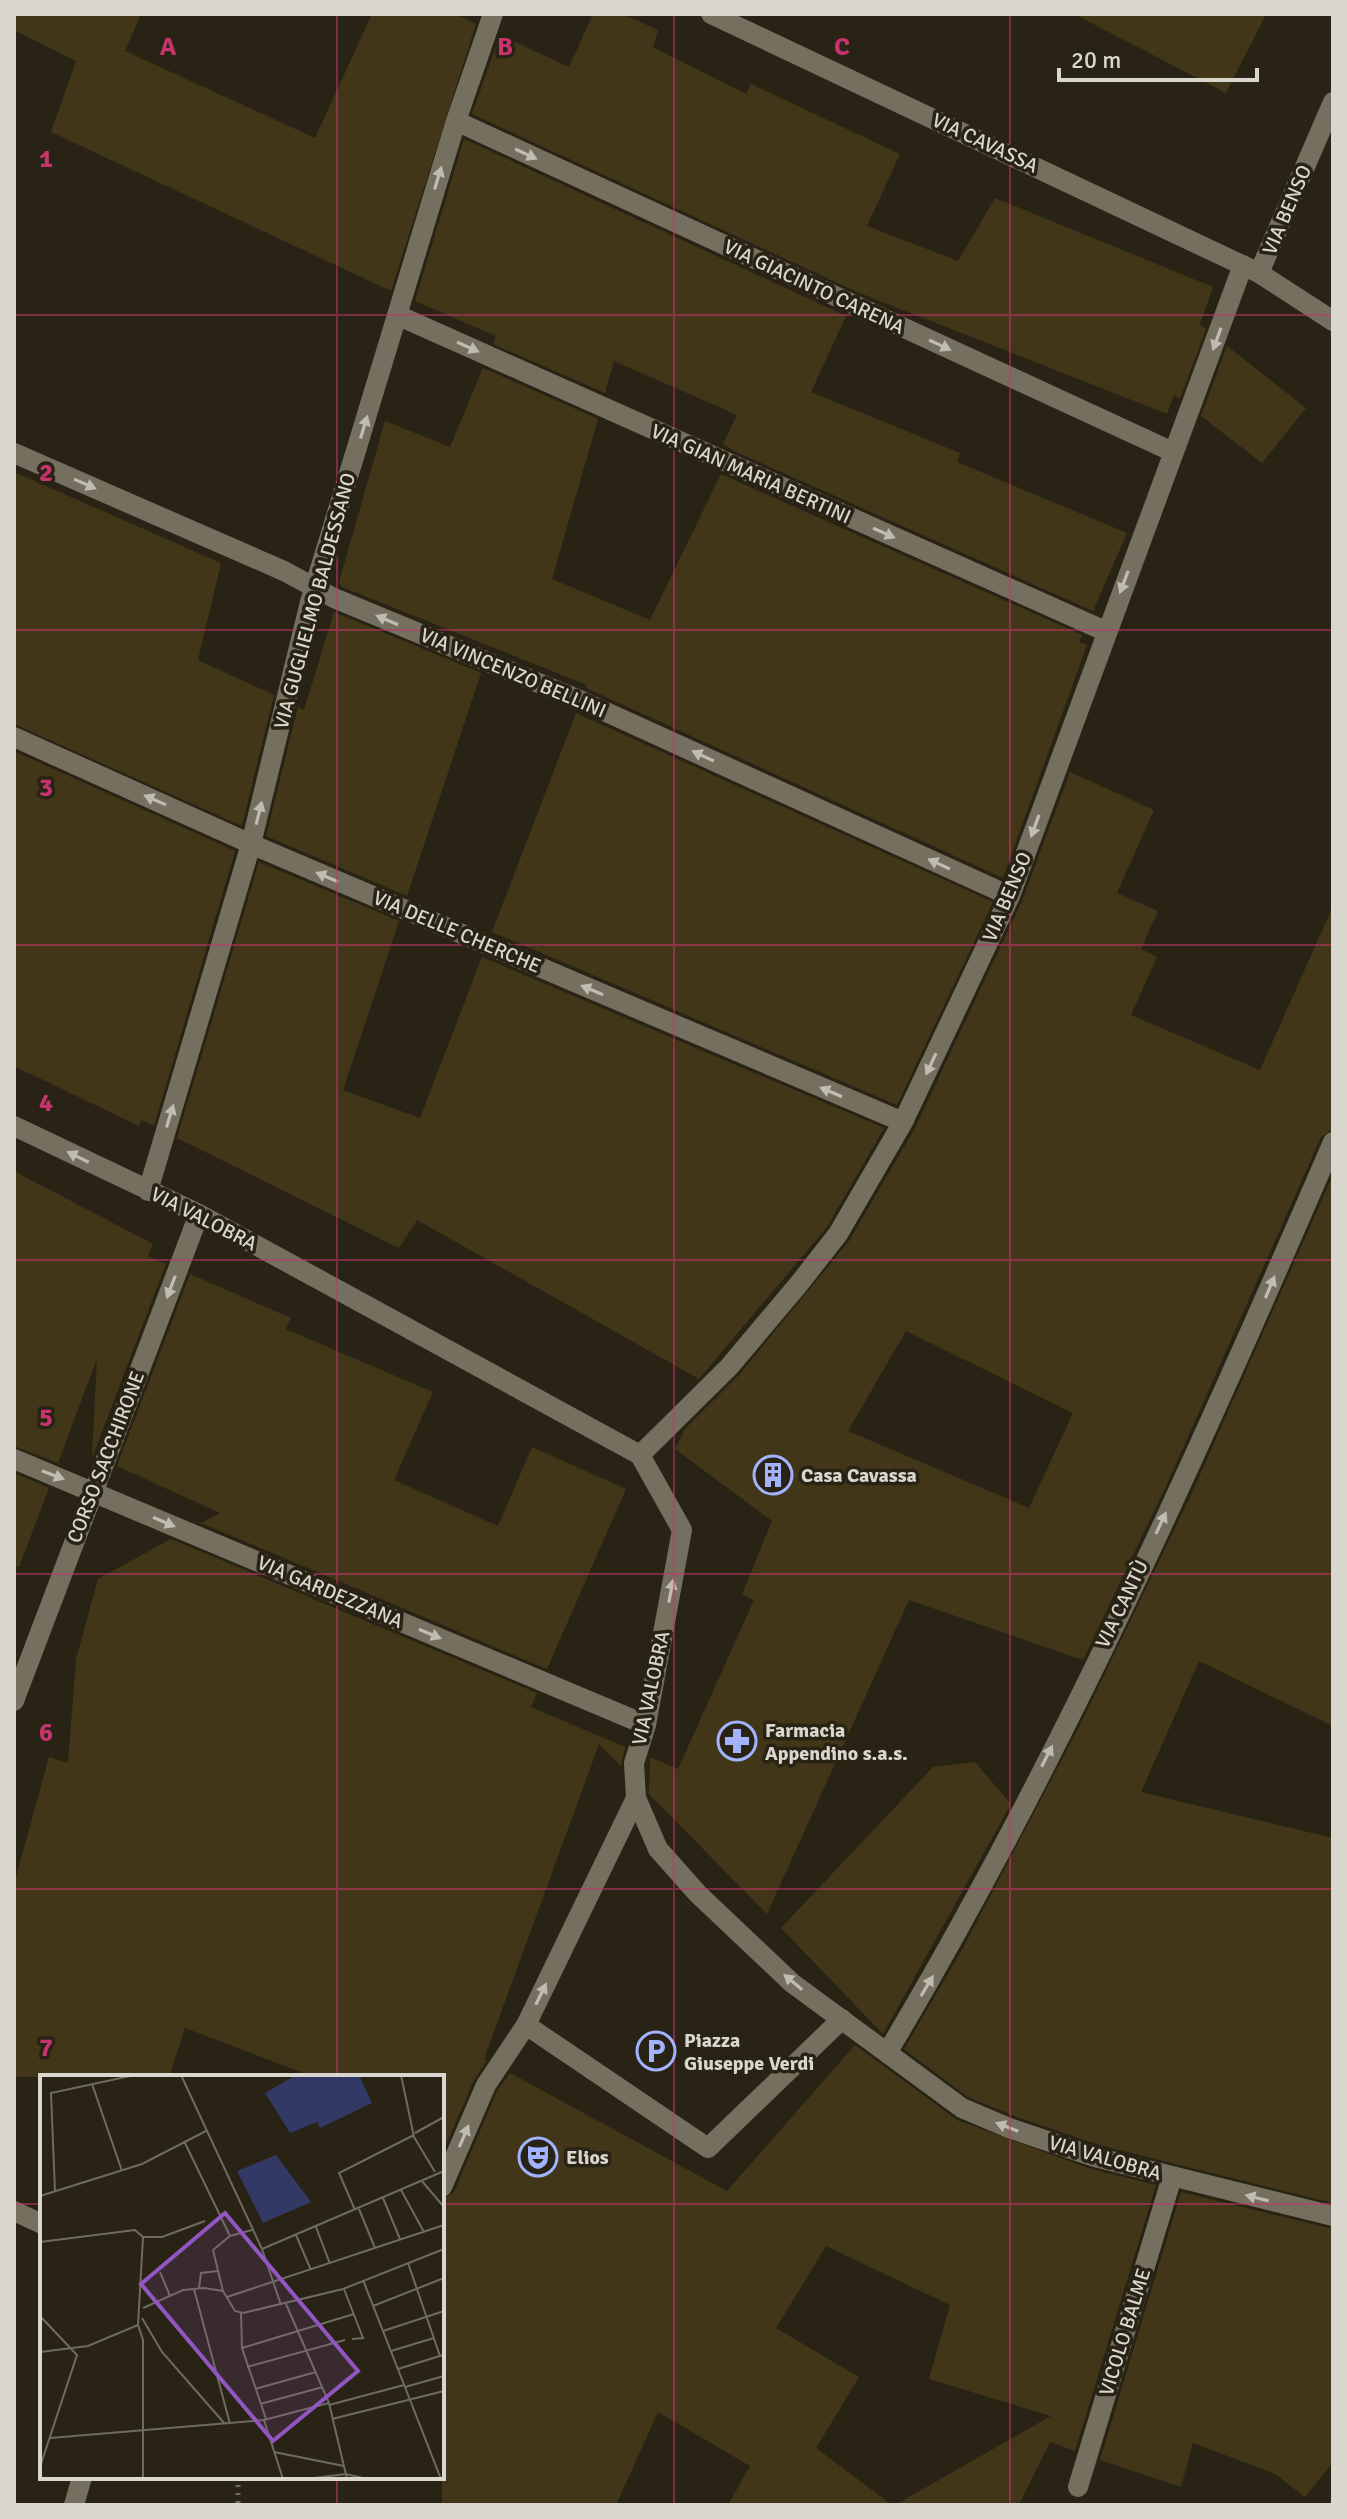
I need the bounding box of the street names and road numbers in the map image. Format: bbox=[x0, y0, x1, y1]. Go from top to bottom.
street label: VIA CAVASSA bbox=[928, 107, 1042, 179]
street label: VIA BENSO bbox=[1257, 161, 1317, 259]
street label: VIA GIACINTO CARENA bbox=[720, 234, 908, 340]
street label: VIA GIAN MARIA BERTINI bbox=[647, 419, 855, 529]
street label: VIA GUGLIELMO BALDESSANO bbox=[269, 470, 361, 732]
street label: VIA VINCENZO BELLINI bbox=[416, 623, 610, 723]
street label: VIA BENSO bbox=[977, 848, 1037, 946]
street label: VIA DELLE CHERCHE bbox=[369, 885, 545, 979]
street label: VIA VALOBRA bbox=[147, 1182, 261, 1256]
street label: CORSO SACCHIRONE bbox=[62, 1368, 150, 1546]
street label: VIA GARDEZZANA bbox=[253, 1550, 407, 1634]
street label: VIA CANTÙ bbox=[1090, 1556, 1154, 1652]
street label: VIA VALOBRA bbox=[627, 1629, 675, 1747]
street label: VIA VALOBRA bbox=[1046, 2130, 1164, 2186]
street label: VICOLO BALME bbox=[1094, 2265, 1156, 2399]

